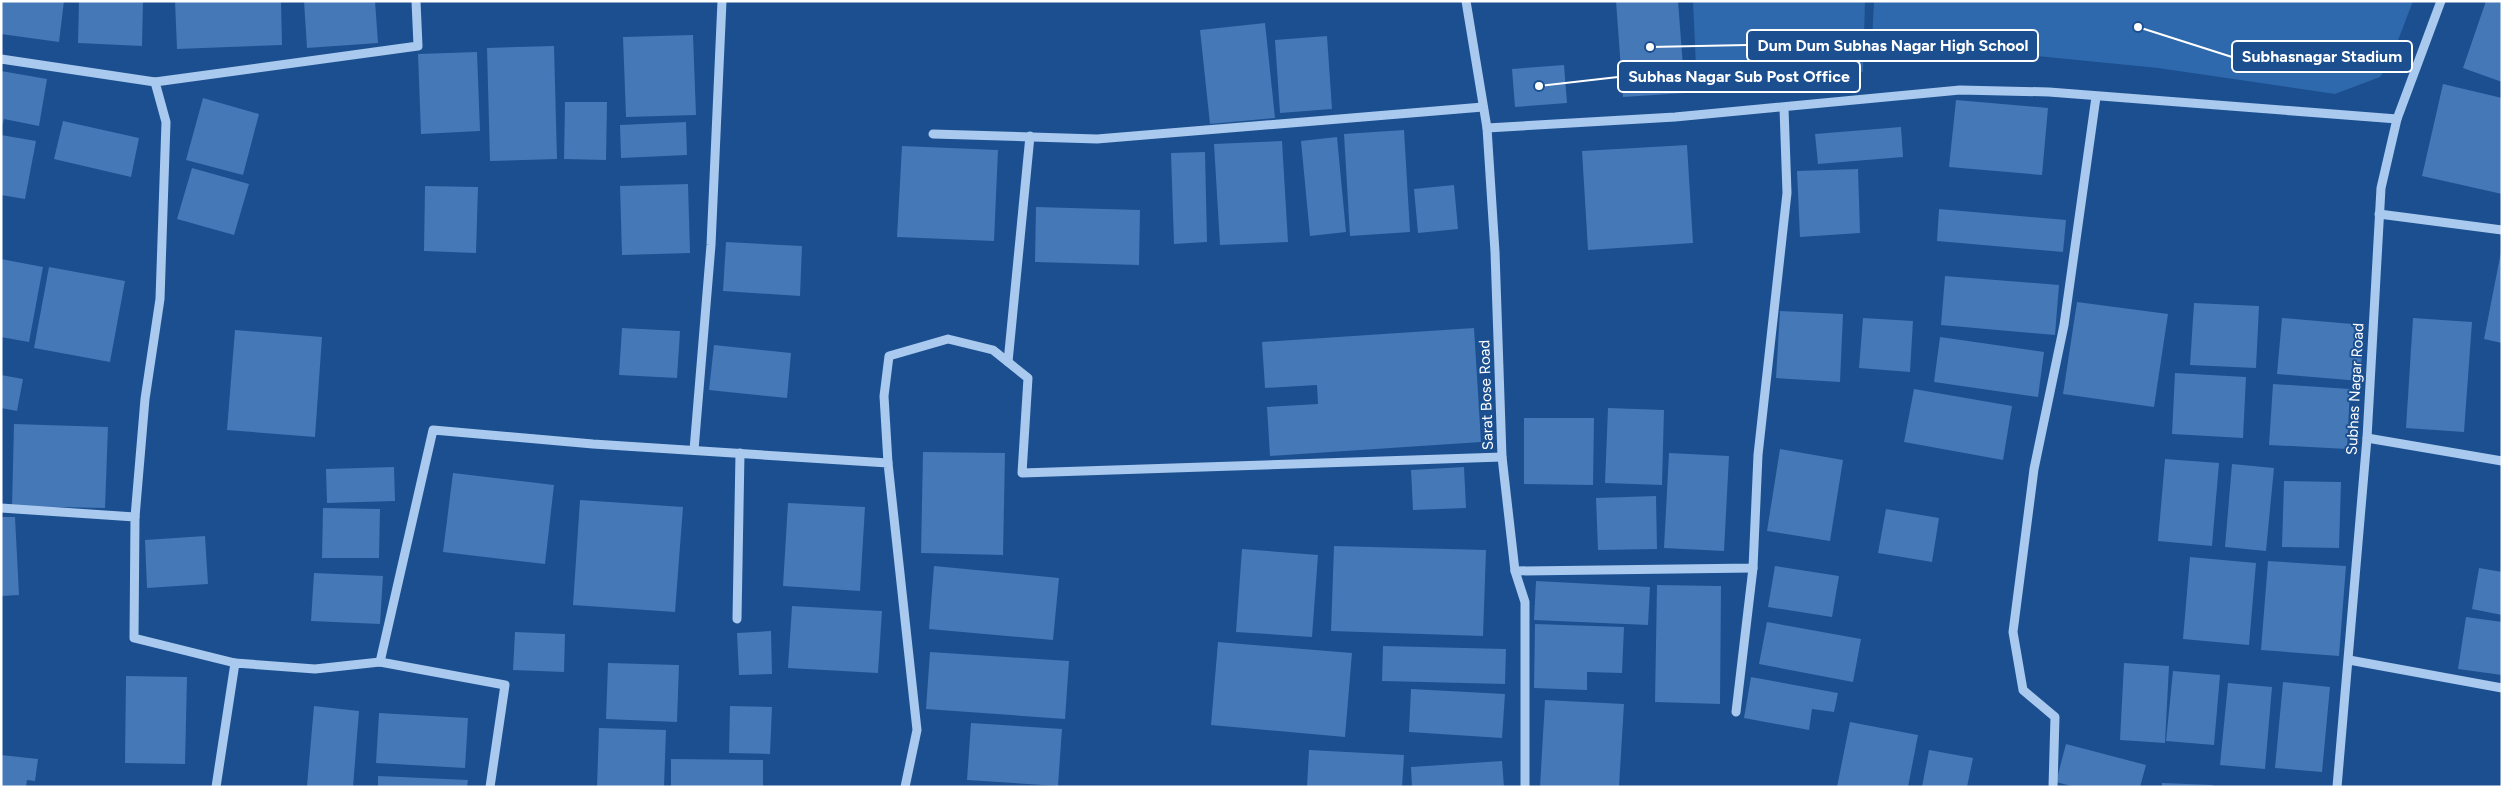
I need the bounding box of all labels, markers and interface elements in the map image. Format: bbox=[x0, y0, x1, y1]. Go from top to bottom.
callout: Dum Dum Subhas Nagar High School bbox=[1747, 30, 2038, 61]
text: Dum Dum Subhas Nagar High School bbox=[1757, 36, 2029, 55]
callout: Subhasnagar Stadium bbox=[2232, 41, 2412, 72]
text: Subhasnagar Stadium bbox=[2242, 47, 2402, 66]
callout: Subhas Nagar Sub Post Office bbox=[1618, 61, 1860, 92]
text: Subhas Nagar Sub Post Office bbox=[1628, 67, 1850, 86]
street label: Subhas Nagar Road bbox=[2343, 323, 2367, 455]
street label: Sarat Bose Road bbox=[1475, 340, 1497, 450]

